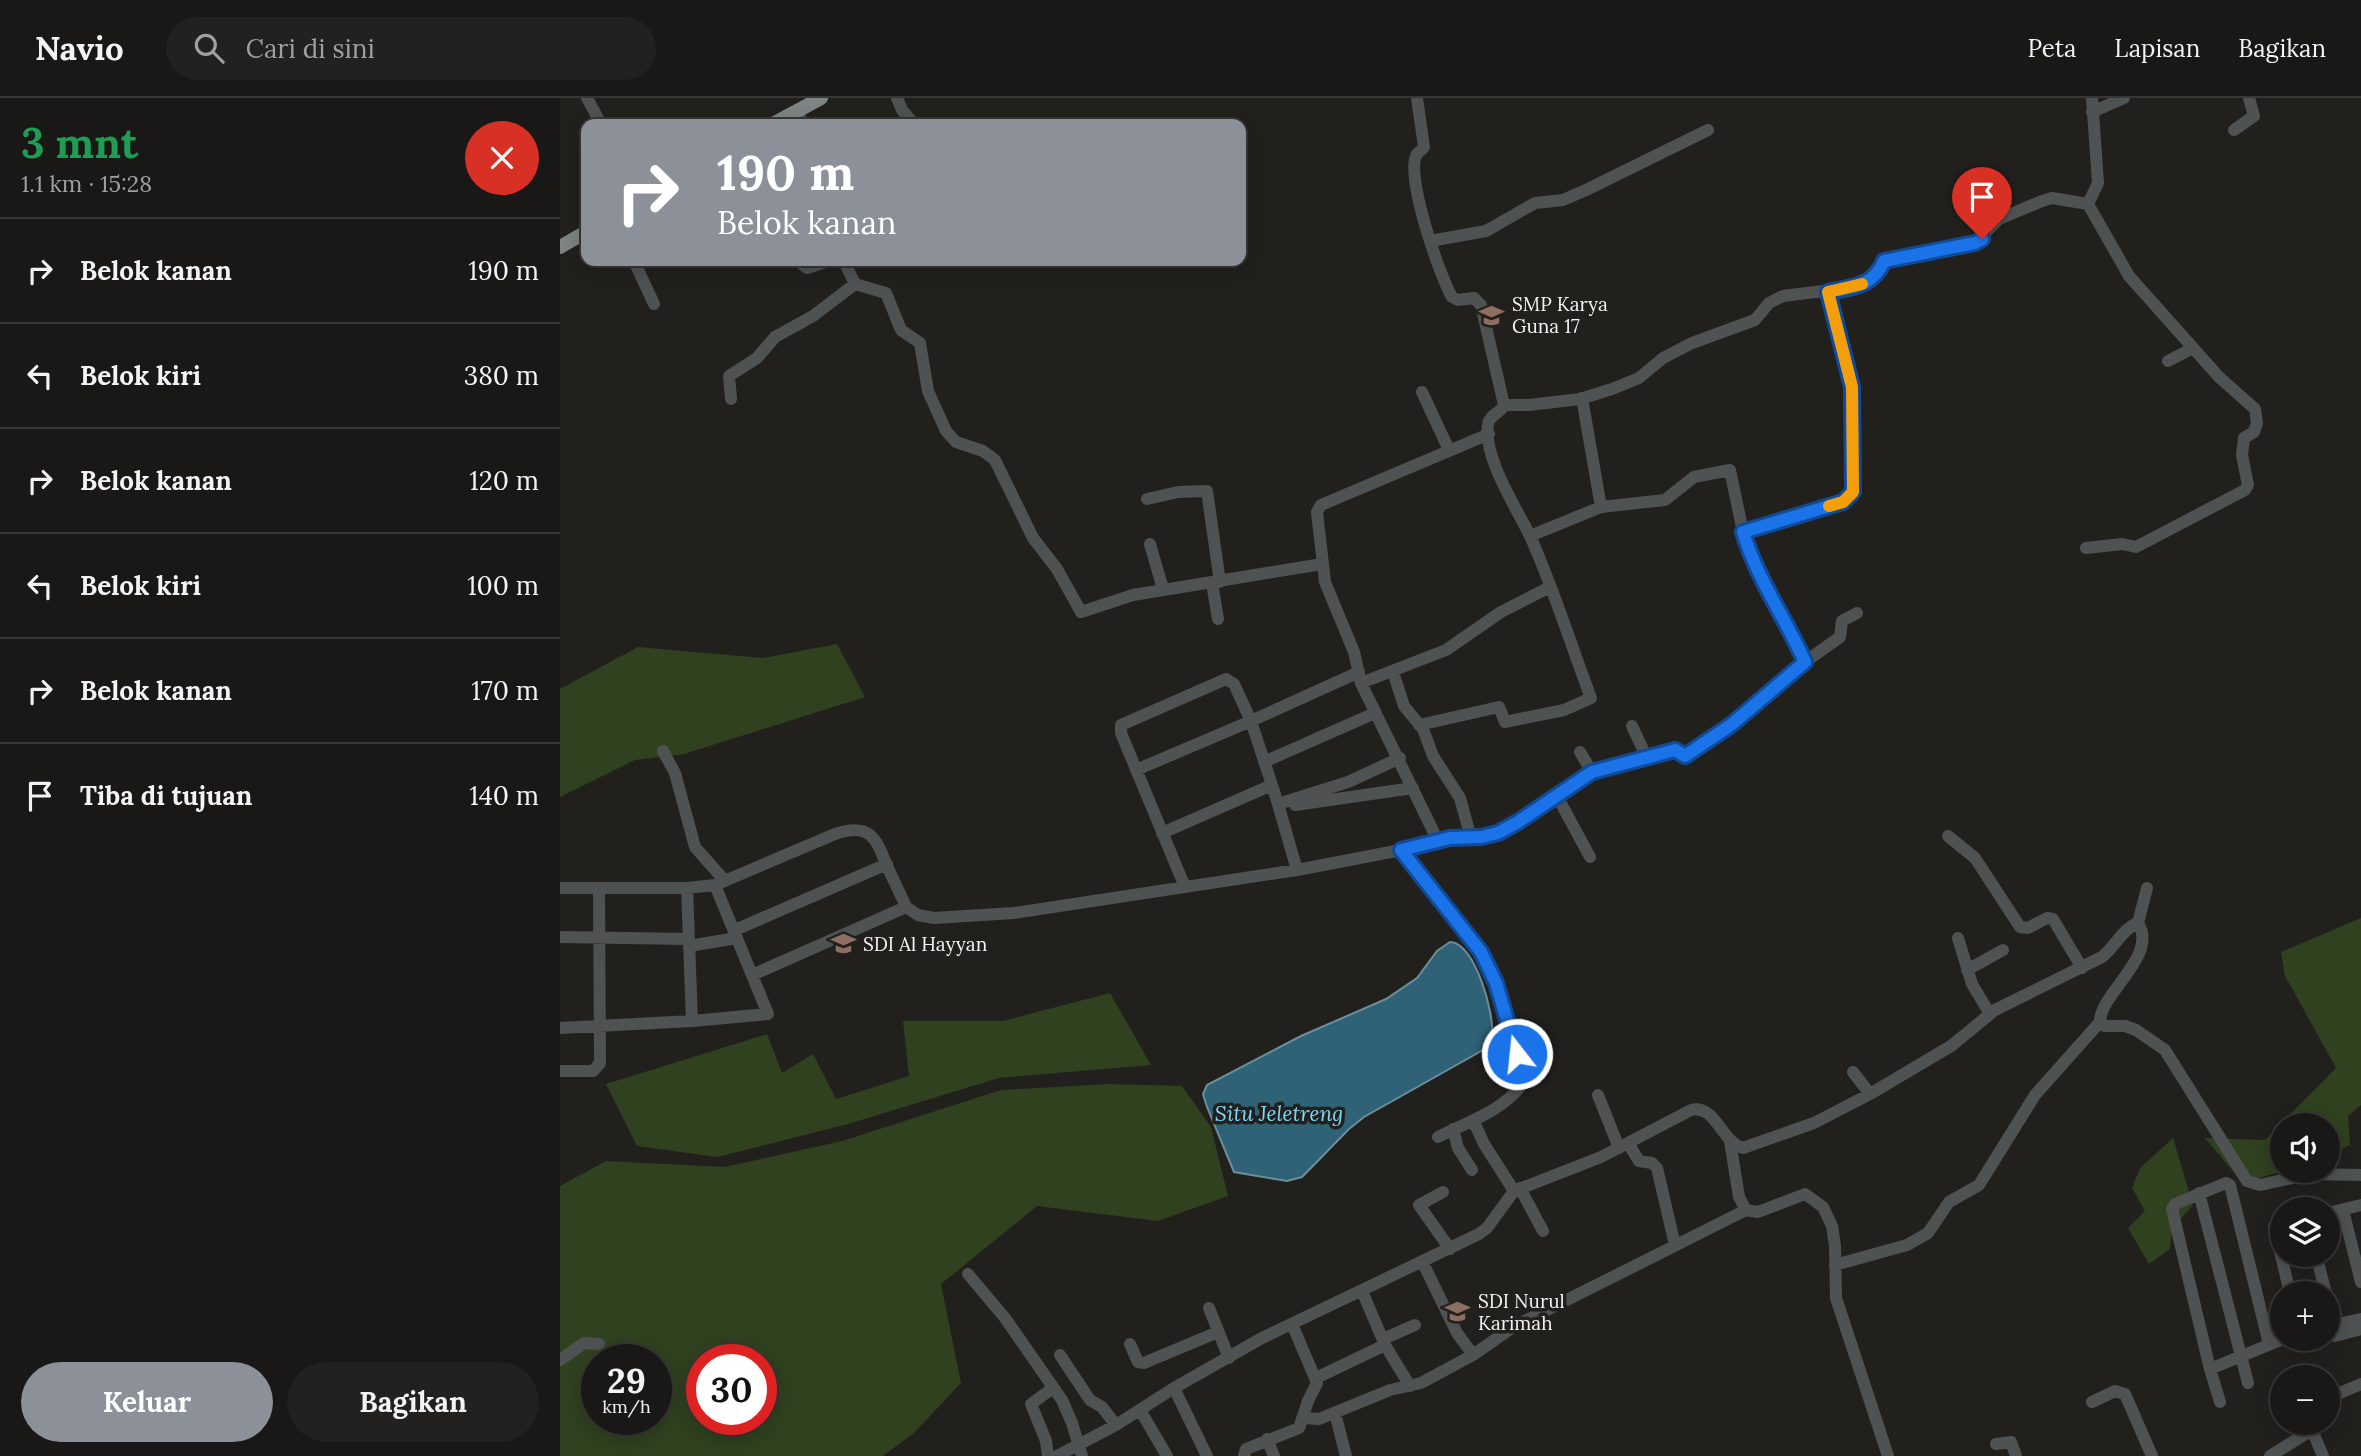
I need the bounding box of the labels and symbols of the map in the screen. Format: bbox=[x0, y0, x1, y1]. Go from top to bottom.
pin bbox=[1952, 167, 2012, 239]
place label: SMP Karya Guna 17 bbox=[1512, 292, 1608, 338]
school or university icon: SMP Karya Guna 17 bbox=[1478, 301, 1506, 329]
school or university icon: SDI Al Hayyan bbox=[829, 930, 857, 958]
place label: SDI Al Hayyan bbox=[863, 932, 987, 956]
position arrow bbox=[1480, 1017, 1554, 1091]
water label: Situ Jeletreng bbox=[1215, 1100, 1343, 1127]
place label: SDI Nurul Karimah bbox=[1478, 1289, 1565, 1335]
school or university icon: SDI Nurul Karimah bbox=[1444, 1298, 1472, 1326]
speed limit sign: 30 bbox=[686, 1344, 777, 1435]

